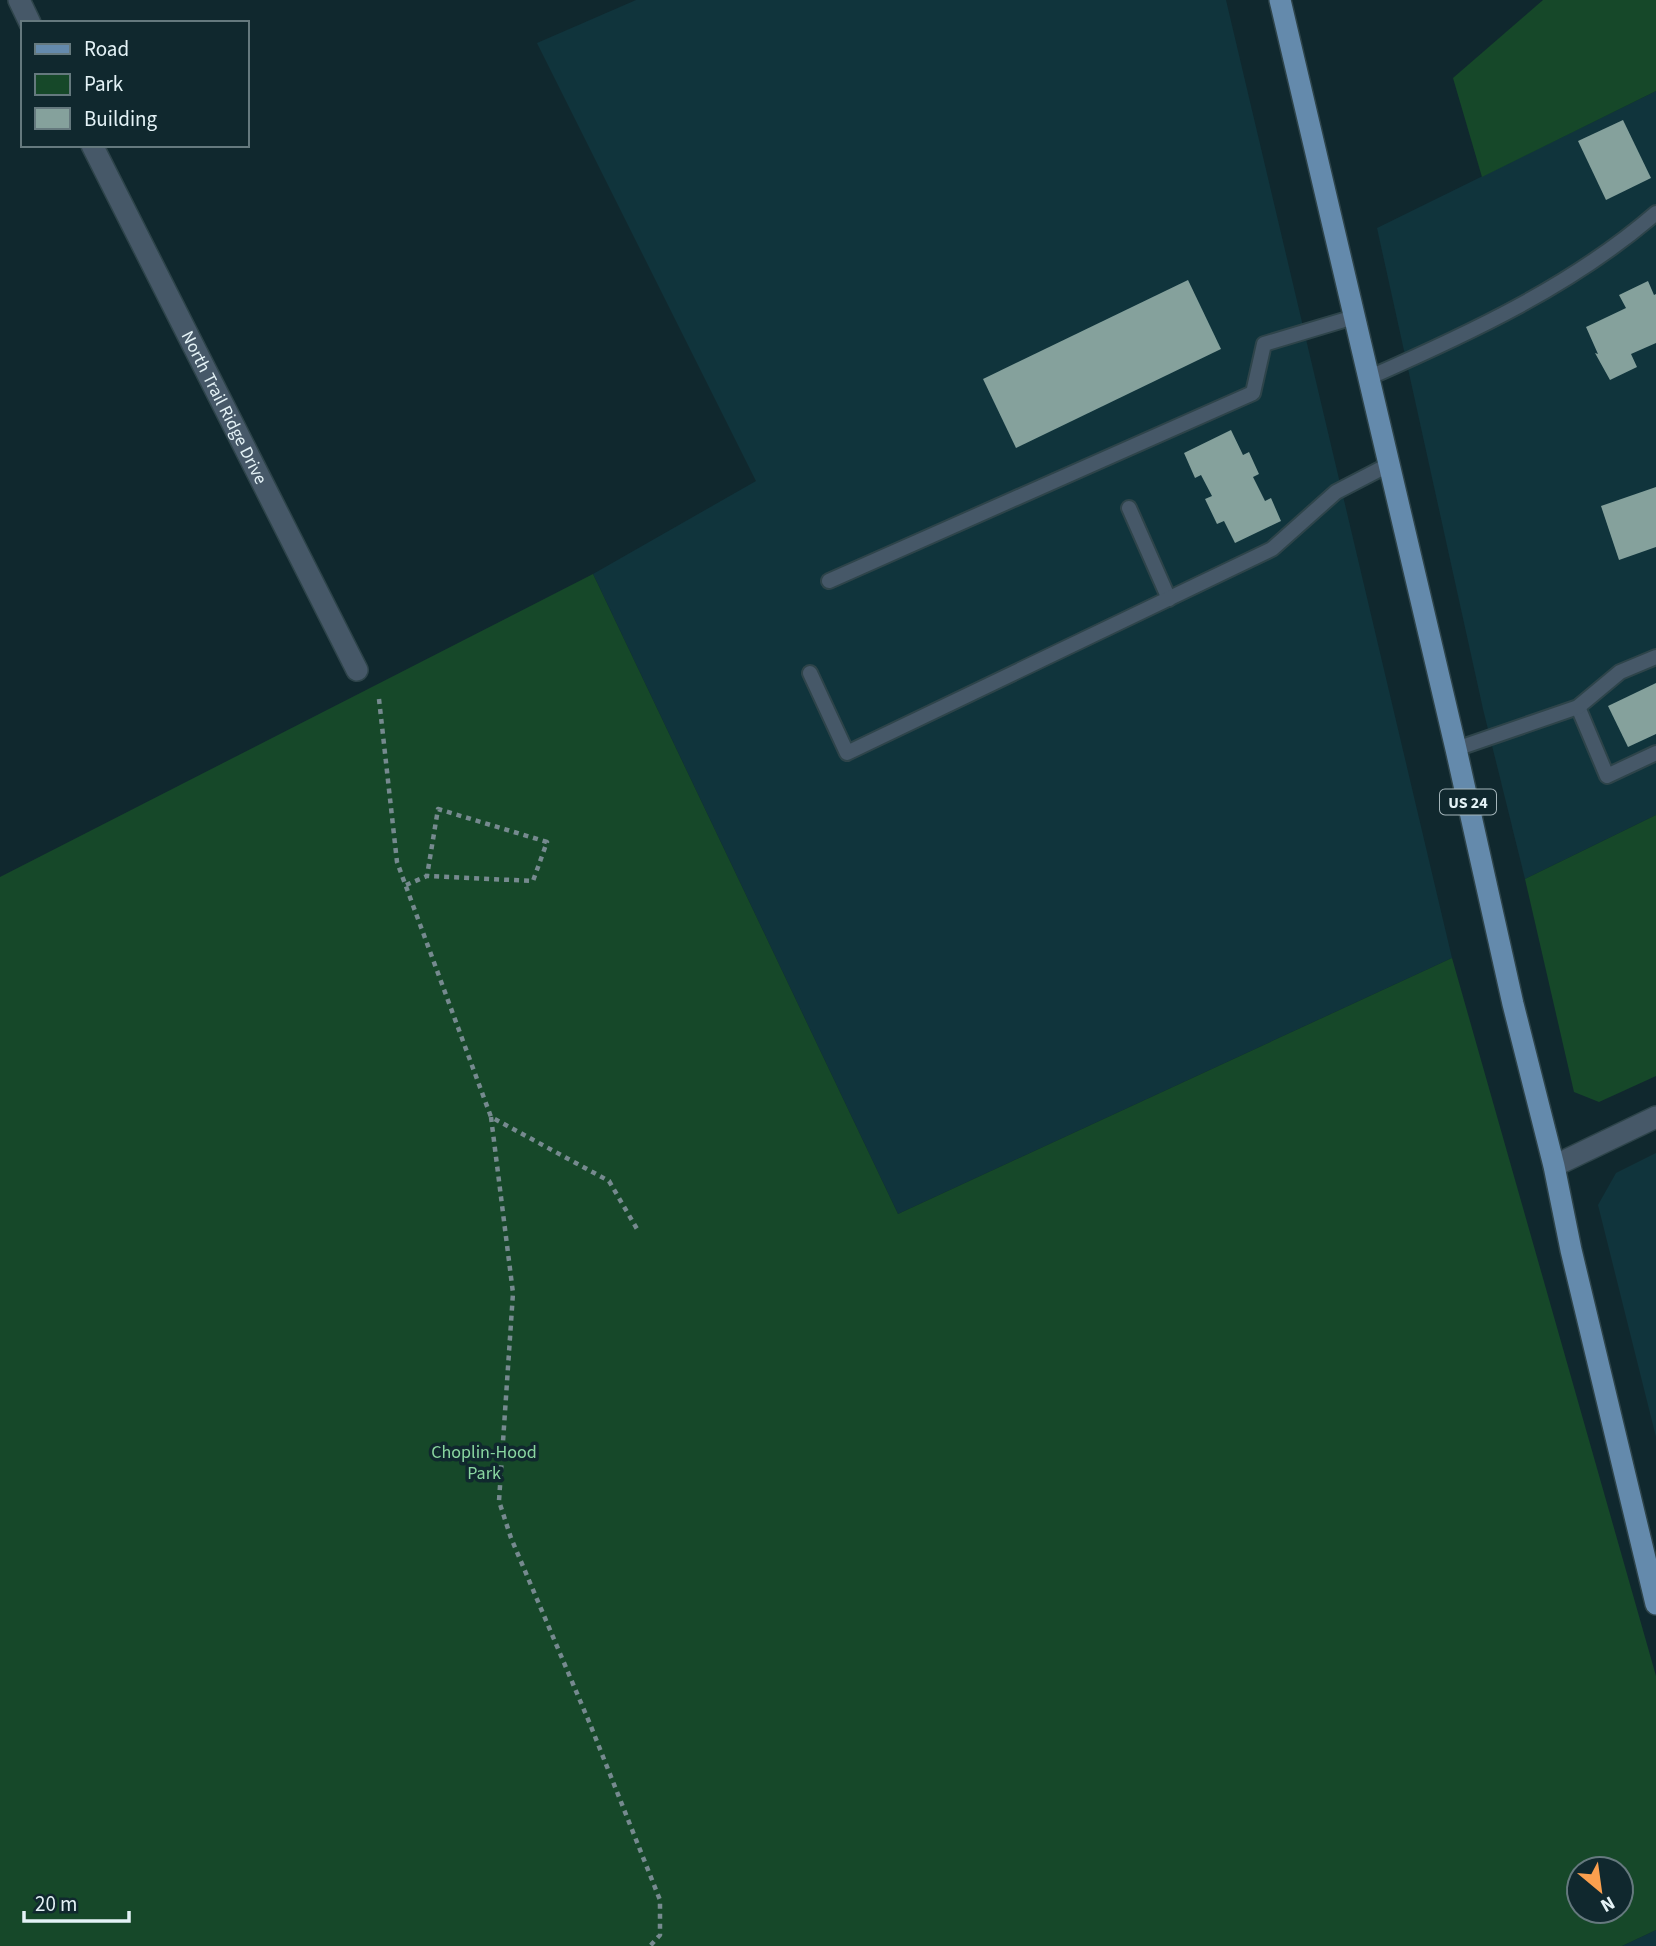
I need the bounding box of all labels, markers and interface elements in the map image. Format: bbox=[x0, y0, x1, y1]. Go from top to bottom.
legend bbox=[21, 21, 248, 147]
text: Road bbox=[84, 34, 129, 64]
text: Park bbox=[84, 69, 124, 99]
text: Building bbox=[84, 104, 158, 134]
street label: North Trail Ridge Drive bbox=[175, 327, 273, 489]
road number: US 24 bbox=[1440, 790, 1496, 814]
park label: Choplin-Hood Park bbox=[431, 1440, 537, 1486]
north arrow bbox=[1565, 1855, 1635, 1925]
scale bar bbox=[24, 1880, 130, 1924]
text: 20 m bbox=[35, 1889, 77, 1919]
text: N bbox=[1595, 1889, 1620, 1918]

